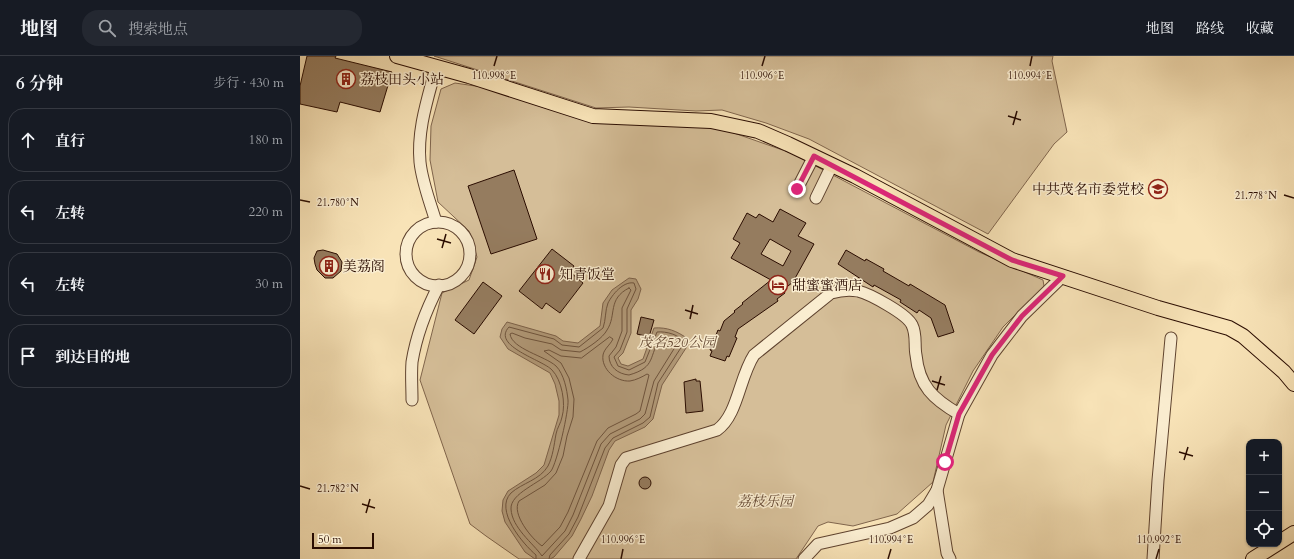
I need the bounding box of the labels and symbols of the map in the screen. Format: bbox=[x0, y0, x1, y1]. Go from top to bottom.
building icon: 荔枝田头小站 bbox=[335, 68, 357, 90]
text: 110.998°E bbox=[472, 69, 516, 83]
text: 110.996°E bbox=[740, 69, 784, 83]
text: 110.994°E bbox=[1008, 69, 1052, 83]
place label: 荔枝田头小站 bbox=[360, 70, 444, 89]
school or university icon: 中共茂名市委党校 bbox=[1147, 178, 1169, 200]
route end bbox=[788, 180, 806, 198]
place label: 中共茂名市委党校 bbox=[1032, 180, 1144, 199]
text: 21.778°N bbox=[1235, 189, 1277, 203]
text: 21.780°N bbox=[317, 196, 359, 210]
building icon: 美荔阁 bbox=[318, 255, 340, 277]
place label: 美荔阁 bbox=[343, 257, 385, 276]
restaurant icon: 知青饭堂 bbox=[534, 263, 556, 285]
place label: 知青饭堂 bbox=[559, 265, 615, 284]
hotel icon: 甜蜜蜜酒店 bbox=[767, 274, 789, 296]
place label: 甜蜜蜜酒店 bbox=[792, 276, 862, 295]
park label: 茂名520公园 bbox=[638, 333, 718, 352]
route start bbox=[936, 453, 954, 471]
text: 21.782°N bbox=[317, 482, 359, 496]
park label: 荔枝乐园 bbox=[737, 492, 795, 511]
scale bar bbox=[312, 531, 374, 550]
text: 110.996°E bbox=[601, 533, 645, 547]
text: 110.994°E bbox=[869, 533, 913, 547]
text: 110.992°E bbox=[1137, 533, 1181, 547]

